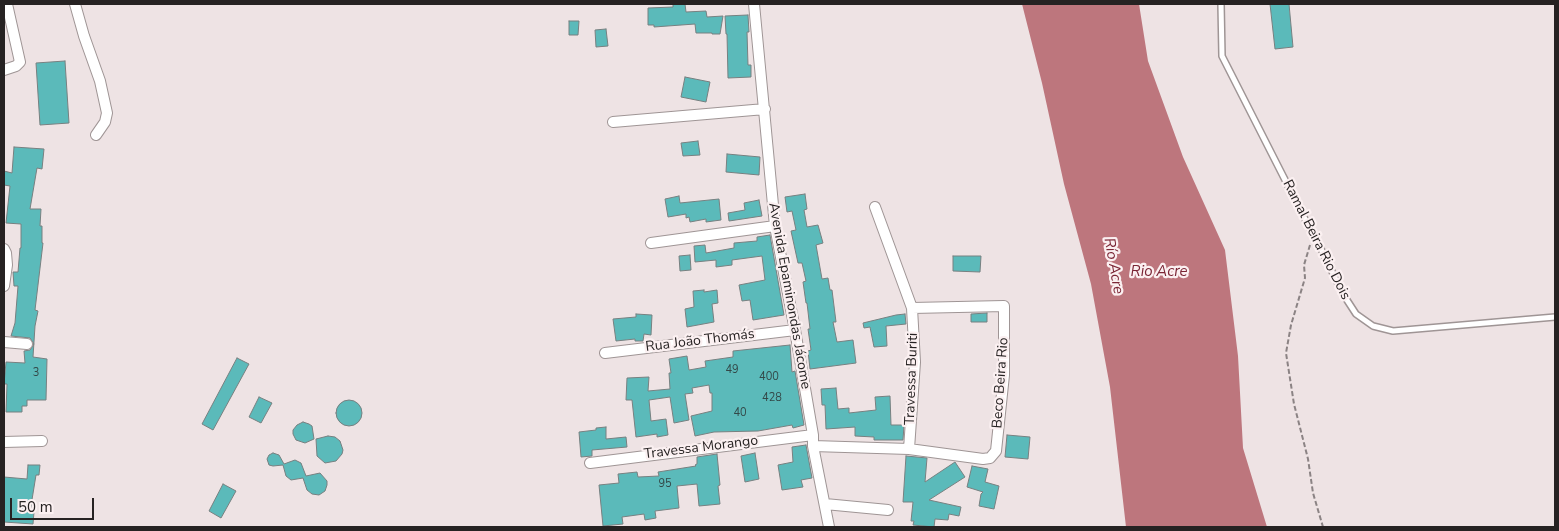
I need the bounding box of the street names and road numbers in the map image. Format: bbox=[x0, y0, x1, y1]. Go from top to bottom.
street label: Ramal Beira Rio Dois bbox=[1279, 177, 1353, 303]
street label: Avenida Epaminondas Jácome bbox=[764, 202, 814, 390]
street label: Rua João Thomás bbox=[645, 326, 755, 356]
street label: Travessa Buriti bbox=[902, 333, 922, 425]
street label: Beco Beira Rio bbox=[989, 337, 1013, 429]
street label: Travessa Morango bbox=[643, 433, 759, 463]

